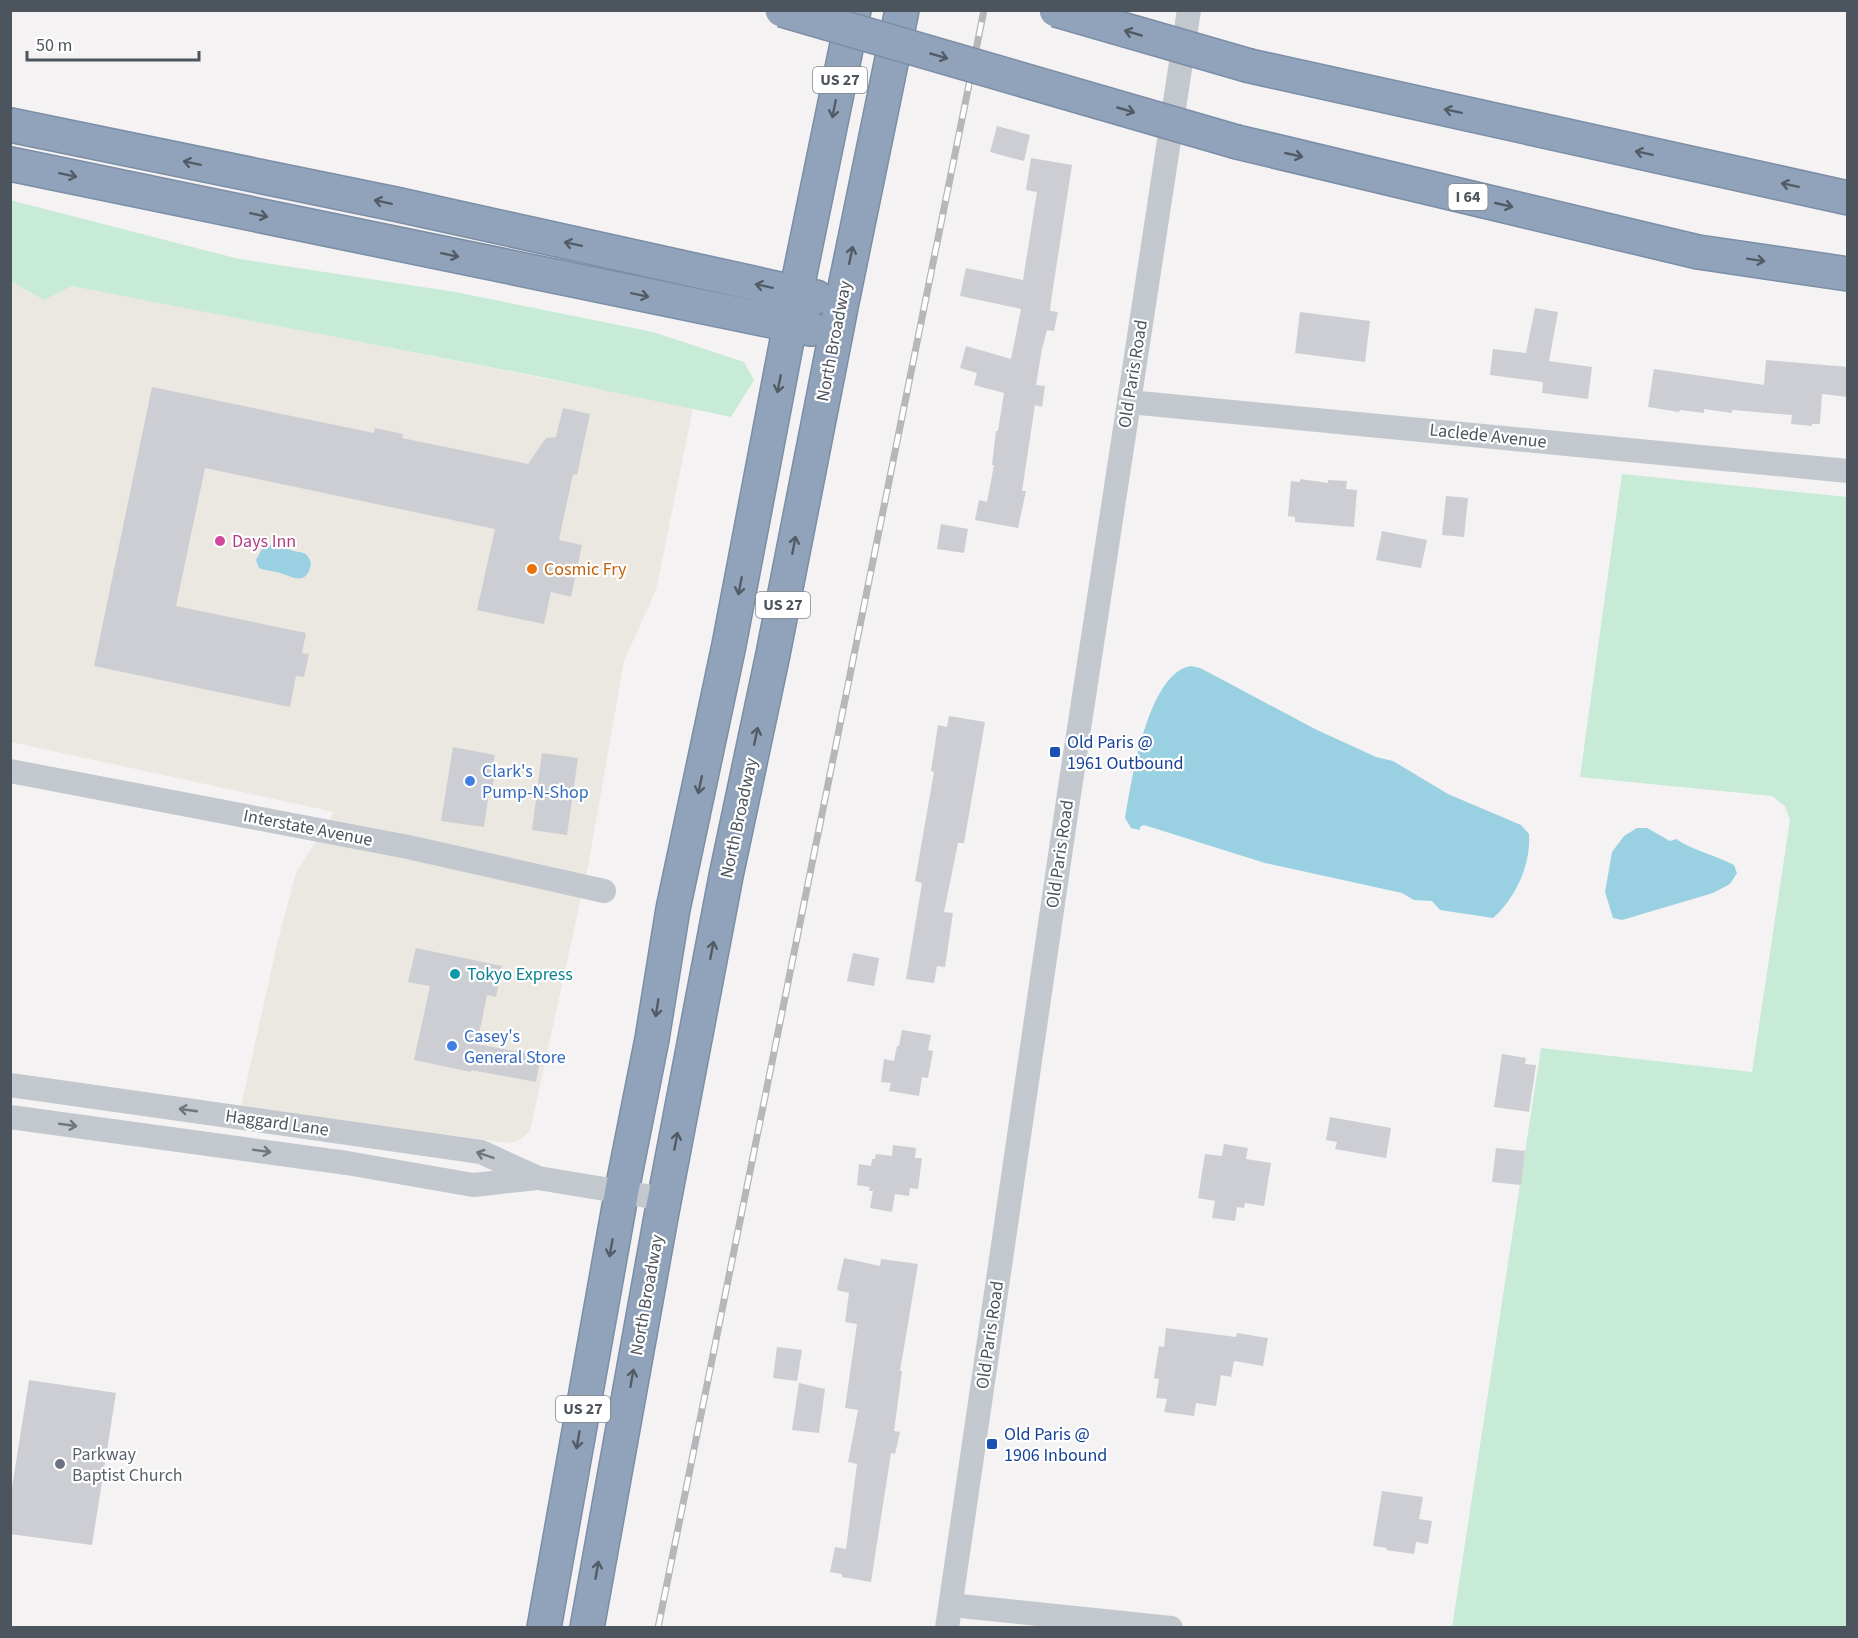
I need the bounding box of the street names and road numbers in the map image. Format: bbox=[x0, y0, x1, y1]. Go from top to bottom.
road number: US 27 bbox=[813, 67, 867, 93]
road number: I 64 bbox=[1448, 184, 1488, 210]
street label: North Broadway bbox=[810, 278, 858, 404]
street label: Old Paris Road bbox=[1112, 318, 1154, 430]
street label: Laclede Avenue bbox=[1428, 417, 1548, 455]
road number: US 27 bbox=[756, 592, 810, 618]
street label: North Broadway bbox=[714, 755, 764, 881]
street label: Old Paris Road bbox=[1040, 798, 1080, 910]
street label: Interstate Avenue bbox=[241, 803, 375, 853]
street label: Haggard Lane bbox=[224, 1103, 330, 1143]
street label: North Broadway bbox=[624, 1232, 670, 1358]
street label: Old Paris Road bbox=[970, 1279, 1010, 1391]
road number: US 27 bbox=[556, 1396, 610, 1422]

